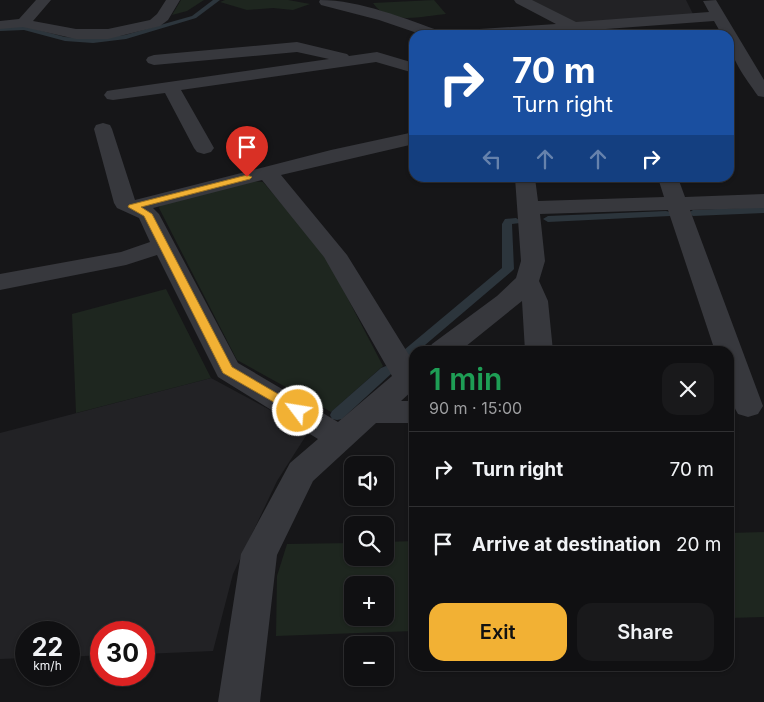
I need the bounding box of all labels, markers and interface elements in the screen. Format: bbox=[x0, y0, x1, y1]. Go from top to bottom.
text: 70 m bbox=[512, 49, 596, 91]
icon: right bbox=[429, 50, 494, 115]
text: Turn right bbox=[512, 91, 613, 117]
pin bbox=[226, 126, 268, 177]
icon: arrive bbox=[233, 133, 261, 161]
icon: left bbox=[478, 145, 506, 173]
icon: ahead bbox=[531, 145, 559, 173]
icon: ahead bbox=[584, 145, 612, 173]
icon: right bbox=[637, 145, 665, 173]
text: 1 min bbox=[429, 361, 502, 397]
button: close bbox=[662, 363, 714, 415]
position arrow bbox=[271, 384, 323, 436]
text: 90 m · 15:00 bbox=[429, 398, 522, 418]
icon: right bbox=[429, 455, 457, 483]
map controls bbox=[344, 456, 394, 686]
button: sound bbox=[344, 456, 394, 506]
text: Turn right bbox=[472, 458, 563, 481]
text: 70 m bbox=[670, 458, 714, 481]
button: search bbox=[344, 516, 394, 566]
icon: arrive bbox=[429, 530, 457, 558]
text: Arrive at destination bbox=[472, 533, 661, 556]
text: 20 m bbox=[676, 533, 722, 556]
button: + bbox=[344, 576, 394, 626]
button: Exit bbox=[429, 603, 567, 661]
button: Share bbox=[577, 603, 714, 661]
speed limit sign: 30 bbox=[90, 621, 155, 686]
text: 22 bbox=[32, 632, 63, 662]
button: − bbox=[344, 636, 394, 686]
text: km/h bbox=[33, 658, 62, 673]

